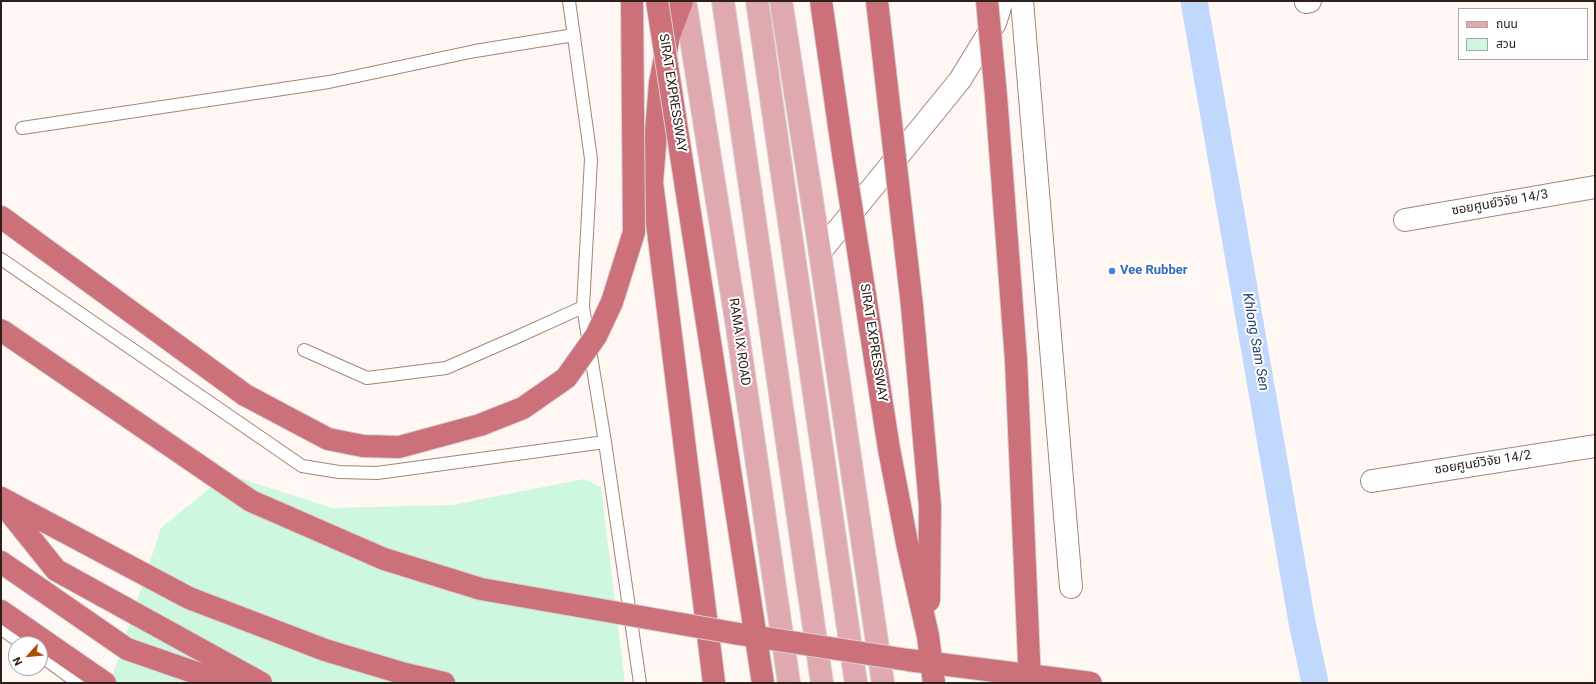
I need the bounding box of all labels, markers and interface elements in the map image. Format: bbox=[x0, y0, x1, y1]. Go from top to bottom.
legend bbox=[1458, 8, 1588, 60]
text: ถนน bbox=[1496, 17, 1518, 31]
street label: SIRAT EXPRESSWAY bbox=[655, 33, 689, 153]
text: สวน bbox=[1496, 37, 1516, 51]
street label: ซอยศูนย์วิจัย 14/3 bbox=[1450, 187, 1550, 219]
place label: Vee Rubber bbox=[1120, 263, 1188, 279]
marker: Vee Rubber bbox=[1107, 266, 1117, 276]
street label: SIRAT EXPRESSWAY bbox=[856, 283, 890, 403]
water label: Khlong Sam Sen bbox=[1238, 292, 1272, 392]
street label: RAMA IX ROAD bbox=[725, 297, 753, 387]
street label: ซอยศูนย์วิจัย 14/2 bbox=[1433, 448, 1533, 478]
north arrow bbox=[8, 636, 48, 676]
text: N bbox=[10, 655, 25, 668]

